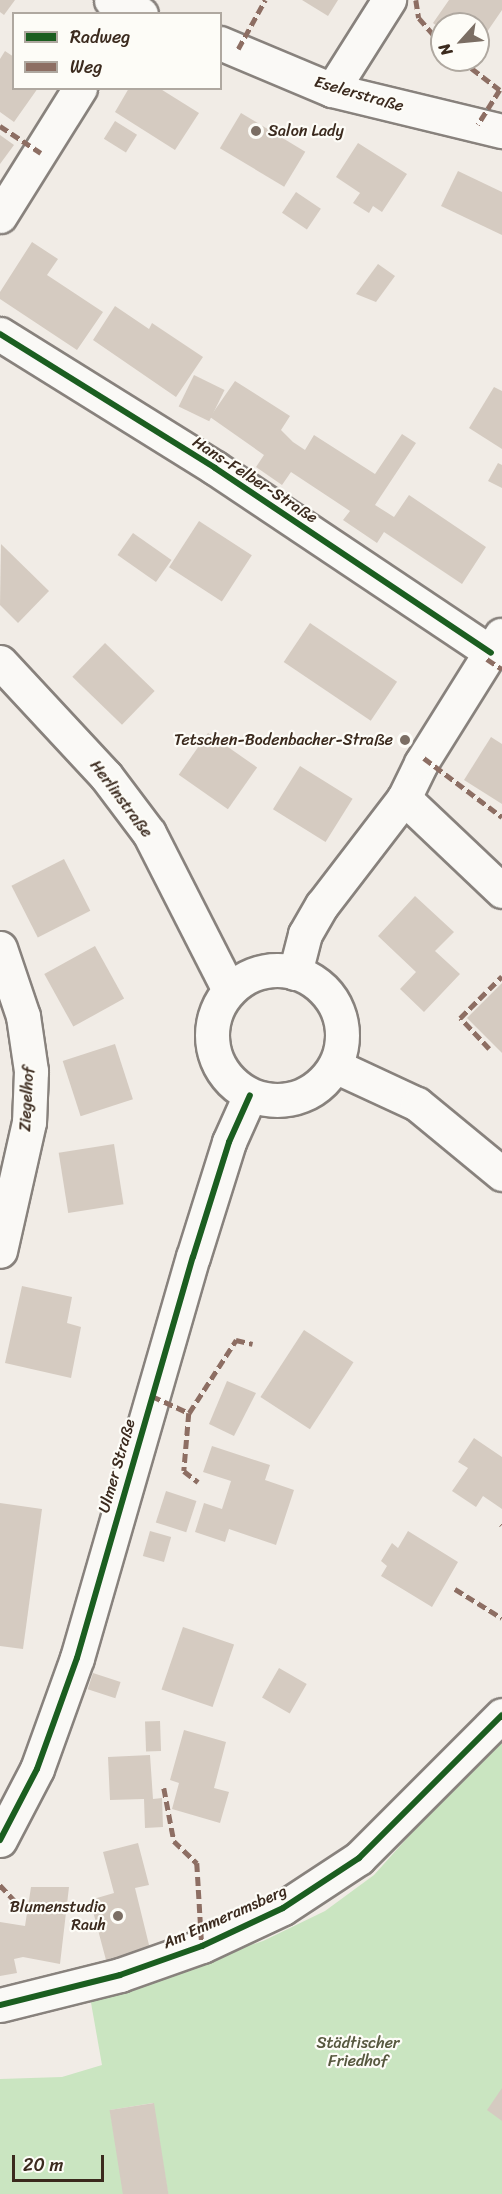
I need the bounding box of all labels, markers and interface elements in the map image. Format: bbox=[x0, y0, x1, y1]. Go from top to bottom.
legend bbox=[12, 12, 222, 90]
north arrow bbox=[430, 12, 490, 72]
text: Radweg bbox=[70, 21, 130, 53]
text: N bbox=[430, 38, 461, 61]
text: Weg bbox=[70, 51, 102, 83]
street label: Eselerstraße bbox=[312, 72, 406, 116]
place label: Salon Lady bbox=[268, 121, 344, 141]
marker: Salon Lady bbox=[249, 124, 263, 138]
street label: Hans-Felber-Straße bbox=[189, 432, 321, 528]
place label: Tetschen-Bodenbacher-Straße bbox=[174, 730, 393, 750]
marker: Tetschen-Bodenbacher-Straße bbox=[398, 733, 412, 747]
street label: Herlinstraße bbox=[86, 756, 156, 842]
street label: Ziegelhof bbox=[16, 1066, 38, 1132]
street label: Ulmer Straße bbox=[94, 1417, 140, 1515]
street label: Am Emmeramsberg bbox=[160, 1881, 290, 1953]
place label: Blumenstudio Rauh bbox=[10, 1897, 106, 1935]
marker: Blumenstudio Rauh bbox=[111, 1909, 125, 1923]
park label: Städtischer Friedhof bbox=[317, 2033, 399, 2071]
scale bar bbox=[15, 2143, 106, 2181]
text: 20 m bbox=[23, 2149, 63, 2181]

